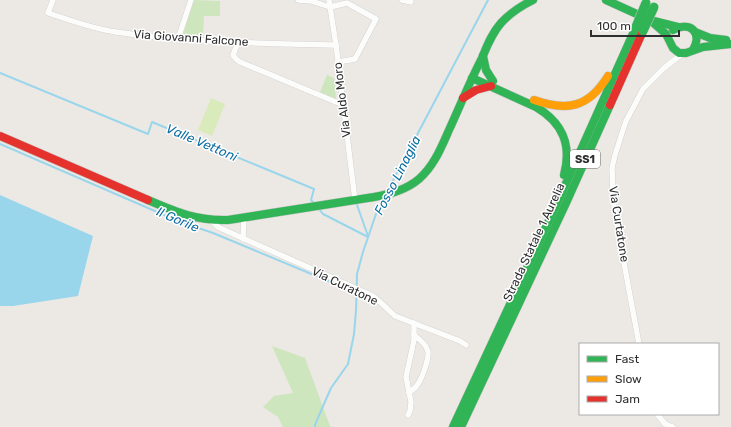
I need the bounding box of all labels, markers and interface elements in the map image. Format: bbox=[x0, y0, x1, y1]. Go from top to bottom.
scale bar bbox=[591, 12, 679, 38]
text: 100 m bbox=[597, 19, 631, 33]
street label: Via Giovanni Falcone bbox=[133, 27, 249, 49]
street label: Via Aldo Moro bbox=[330, 62, 354, 138]
water label: Valle Vettoni bbox=[164, 121, 241, 165]
water label: Fosso Linaglia bbox=[371, 133, 425, 218]
road number: SS1 bbox=[570, 150, 600, 168]
street label: Strada Statale 1 Aurelia bbox=[500, 181, 568, 303]
street label: Via Curtatone bbox=[606, 185, 632, 263]
water label: Il Gorile bbox=[154, 204, 201, 235]
street label: Via Curatone bbox=[310, 264, 381, 308]
legend bbox=[579, 343, 719, 415]
text: Fast bbox=[615, 352, 639, 366]
text: Slow bbox=[615, 372, 642, 386]
text: Jam bbox=[615, 392, 640, 406]

